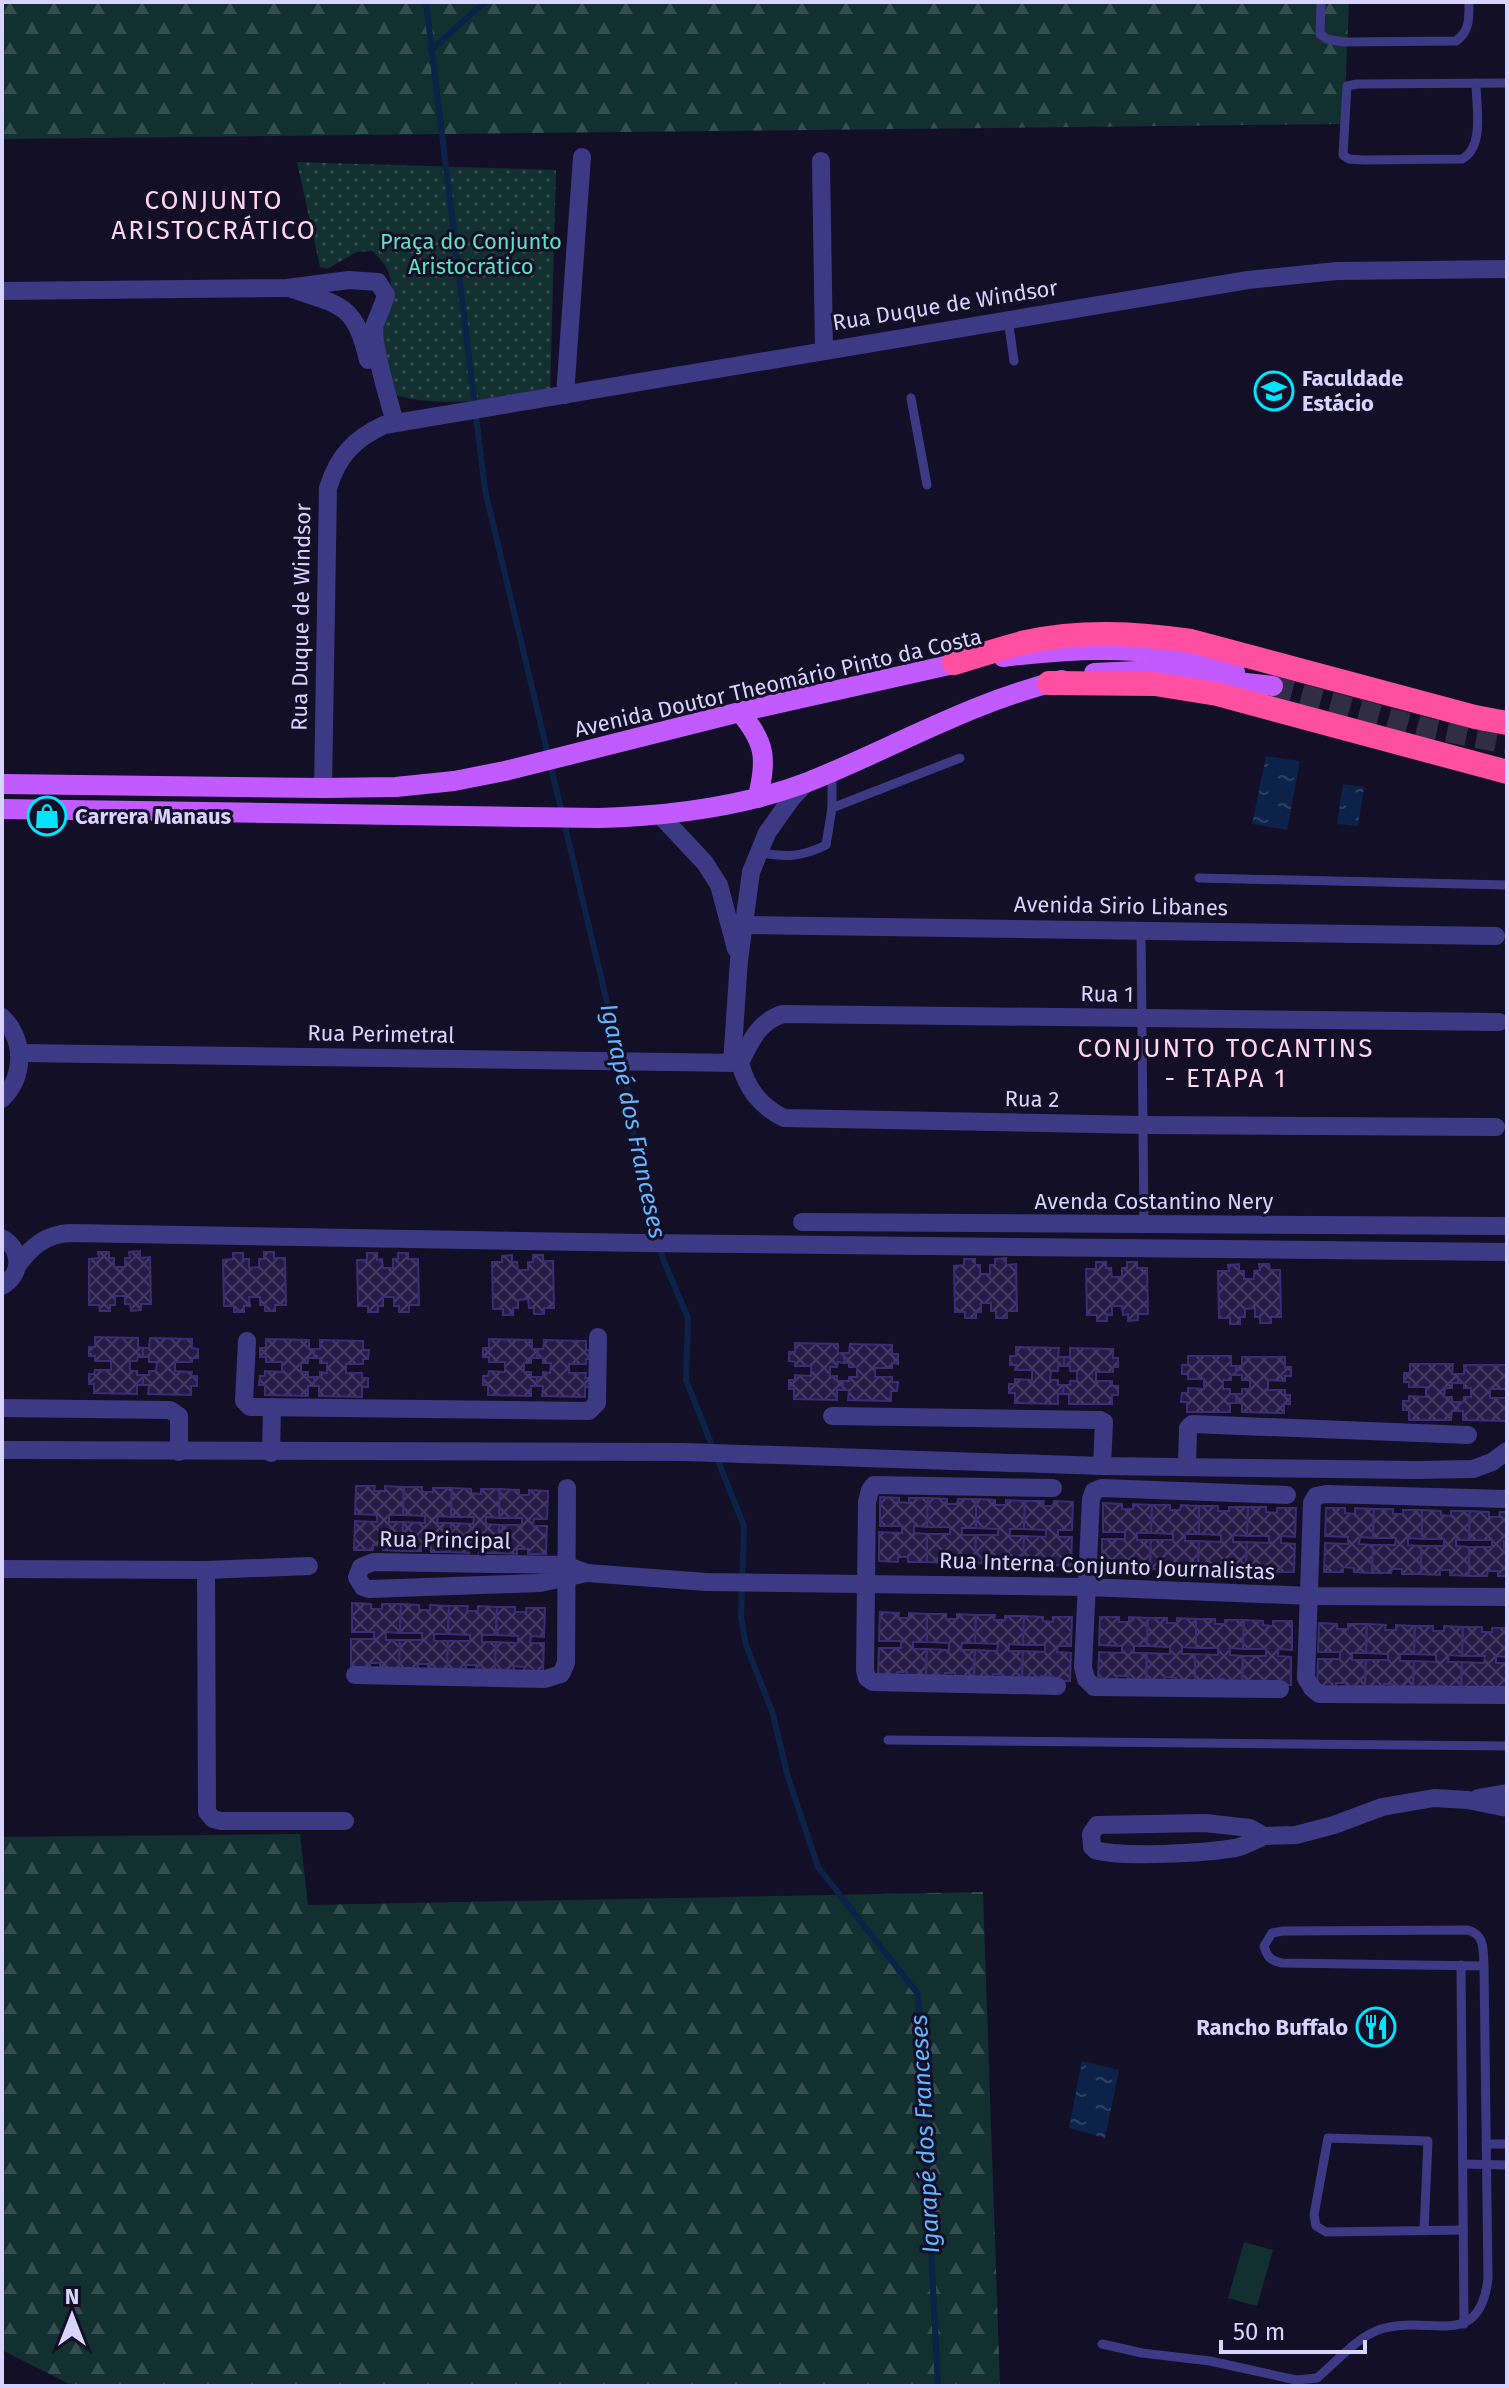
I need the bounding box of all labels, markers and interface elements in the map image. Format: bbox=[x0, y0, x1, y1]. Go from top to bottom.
district label: CONJUNTO ARISTOCRÁTICO bbox=[111, 185, 317, 246]
park label: Praça do Conjunto Aristocrático bbox=[380, 228, 562, 280]
street label: Rua Duque de Windsor bbox=[830, 274, 1060, 336]
place label: Faculdade Estácio bbox=[1302, 365, 1403, 417]
school or university icon: Faculdade Estácio bbox=[1253, 370, 1295, 412]
street label: Rua Duque de Windsor bbox=[286, 502, 316, 731]
street label: Avenida Doutor Theomário Pinto da Costa bbox=[572, 623, 984, 743]
shop icon: Carrera Manaus bbox=[26, 795, 68, 837]
place label: Carrera Manaus bbox=[75, 803, 232, 830]
street label: Avenida Sirio Libanes bbox=[1014, 891, 1228, 921]
street label: Rua 1 bbox=[1080, 980, 1134, 1008]
water label: Igarapé dos Franceses bbox=[594, 1001, 672, 1241]
street label: Rua Perimetral bbox=[307, 1019, 455, 1049]
district label: CONJUNTO TOCANTINS - ETAPA 1 bbox=[1078, 1033, 1374, 1094]
street label: Rua 2 bbox=[1004, 1085, 1060, 1113]
street label: Avenda Costantino Nery bbox=[1035, 1188, 1274, 1215]
street label: Rua Principal bbox=[379, 1525, 511, 1555]
street label: Rua Interna Conjunto Journalistas bbox=[939, 1547, 1275, 1585]
restaurant icon: Rancho Buffalo bbox=[1355, 2006, 1397, 2048]
water label: Igarapé dos Franceses bbox=[905, 2014, 945, 2254]
place label: Rancho Buffalo bbox=[1196, 2014, 1348, 2041]
north arrow bbox=[32, 2276, 112, 2356]
text: N bbox=[65, 2283, 79, 2310]
scale bar bbox=[1221, 2304, 1365, 2354]
text: 50 m bbox=[1233, 2318, 1285, 2346]

